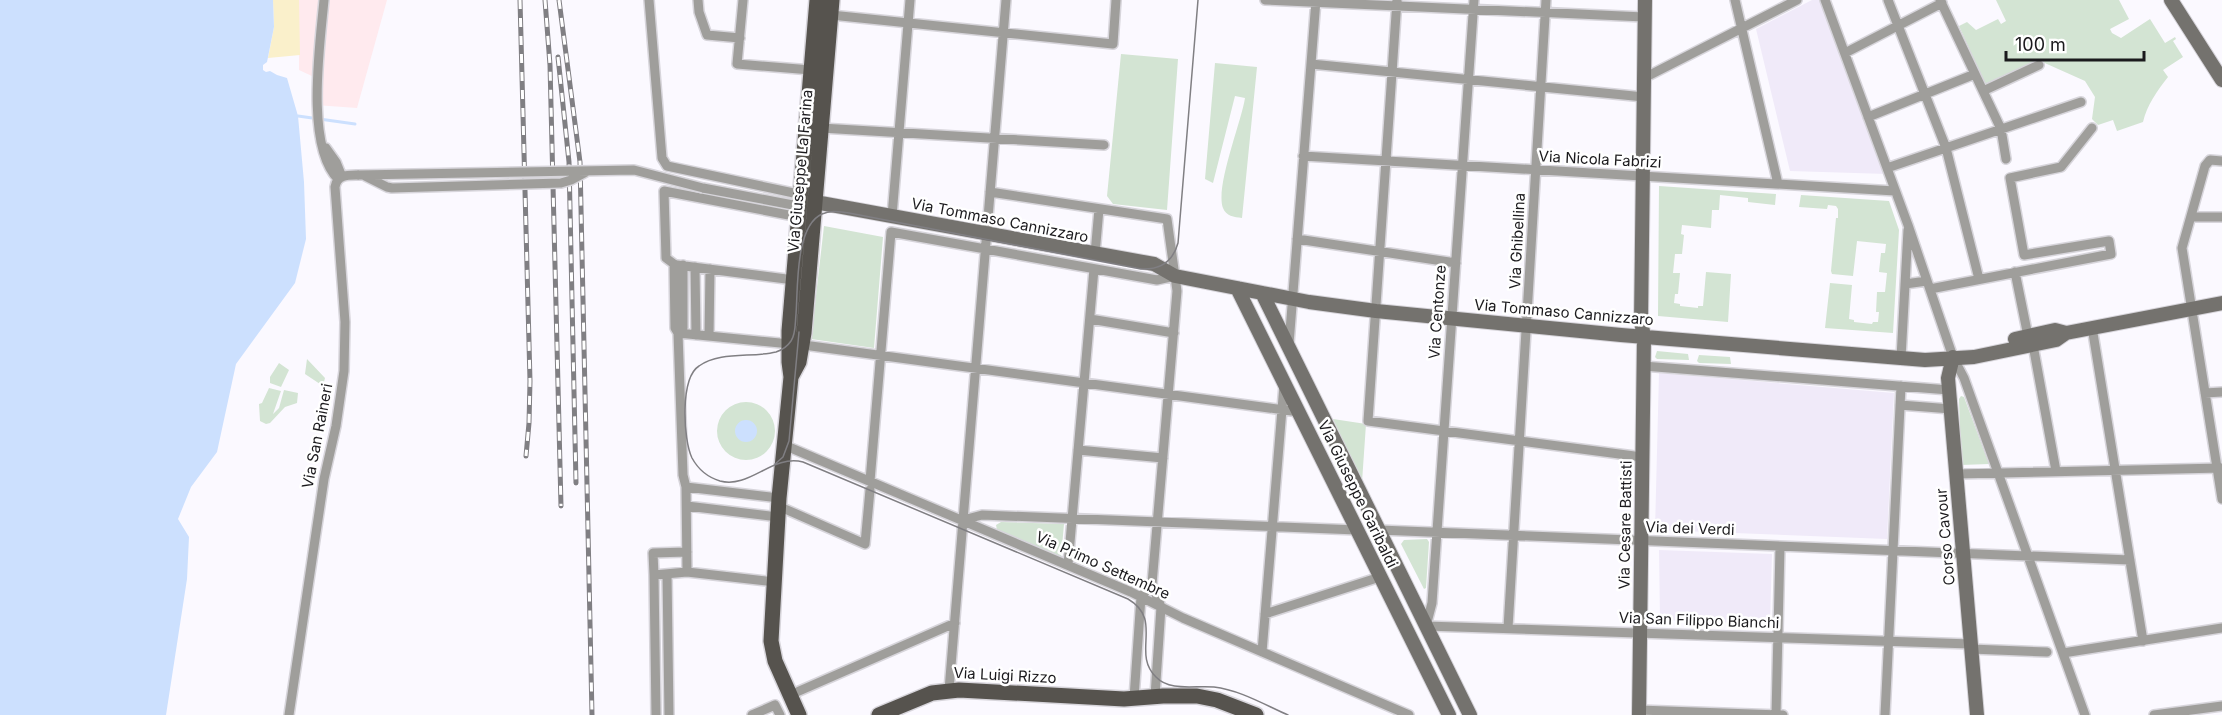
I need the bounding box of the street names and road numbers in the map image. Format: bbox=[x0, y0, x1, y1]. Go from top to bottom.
street label: Via Giuseppe La Farina bbox=[783, 89, 817, 253]
street label: Via Nicola Fabrizi bbox=[1538, 146, 1662, 172]
street label: Via Ghibellina bbox=[1505, 192, 1529, 290]
street label: Via Tommaso Cannizzaro bbox=[910, 193, 1090, 247]
street label: Via Centonze bbox=[1424, 264, 1450, 360]
street label: Via Tommaso Cannizzaro bbox=[1473, 295, 1655, 329]
street label: Via San Raineri bbox=[298, 382, 336, 490]
street label: Via Giuseppe Garibaldi bbox=[1314, 417, 1402, 571]
street label: Via Cesare Battisti bbox=[1614, 460, 1636, 590]
street label: Corso Cavour bbox=[1931, 487, 1959, 586]
street label: Via dei Verdi bbox=[1645, 517, 1735, 539]
street label: Via Primo Settembre bbox=[1033, 527, 1173, 603]
street label: Via San Filippo Bianchi bbox=[1618, 608, 1780, 632]
street label: Via Luigi Rizzo bbox=[953, 663, 1057, 687]

